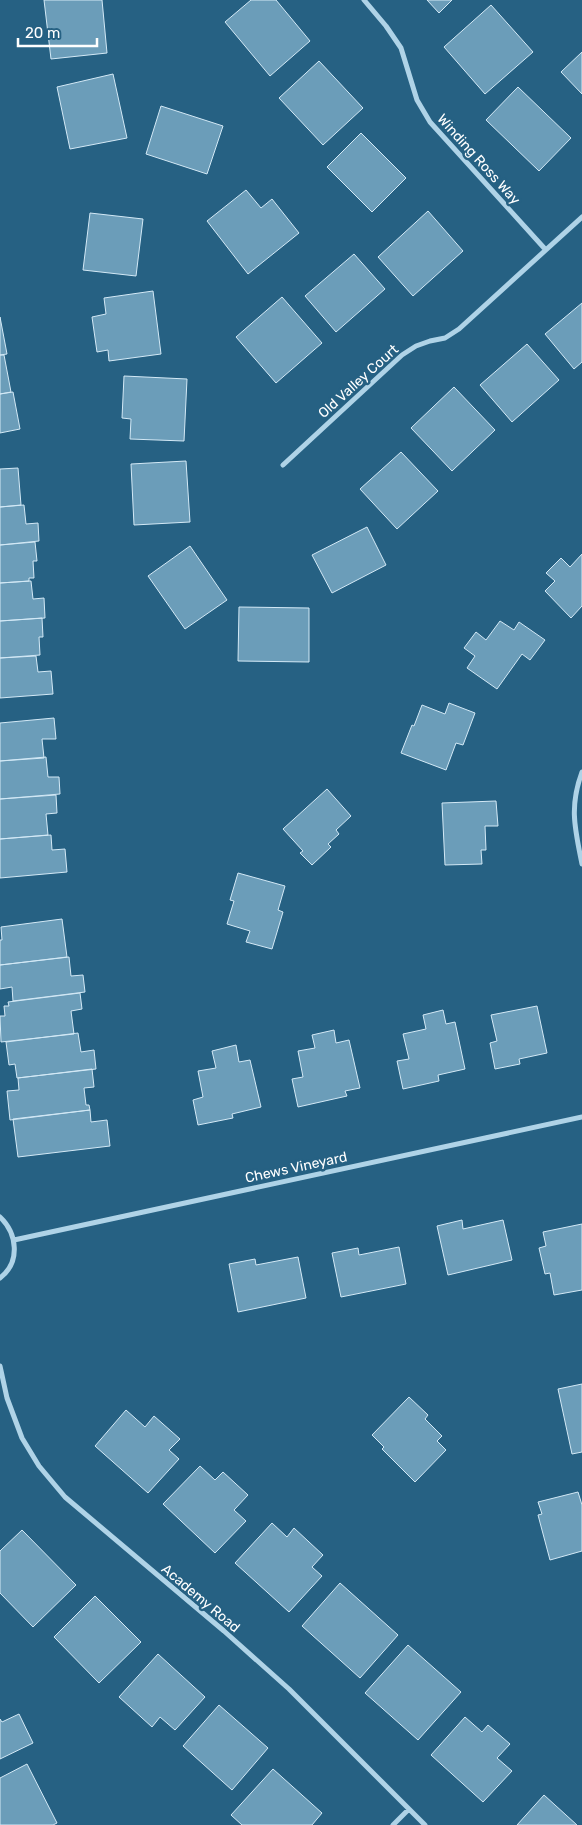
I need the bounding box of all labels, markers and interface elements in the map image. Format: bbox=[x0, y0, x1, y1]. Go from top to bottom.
scale bar bbox=[18, 15, 96, 47]
text: 20 m bbox=[25, 24, 60, 42]
street label: Winding Ross Way bbox=[434, 111, 524, 208]
street label: Old Valley Court bbox=[315, 341, 402, 422]
street label: Chews Vineyard bbox=[243, 1148, 349, 1187]
street label: Academy Road bbox=[158, 1561, 243, 1636]

